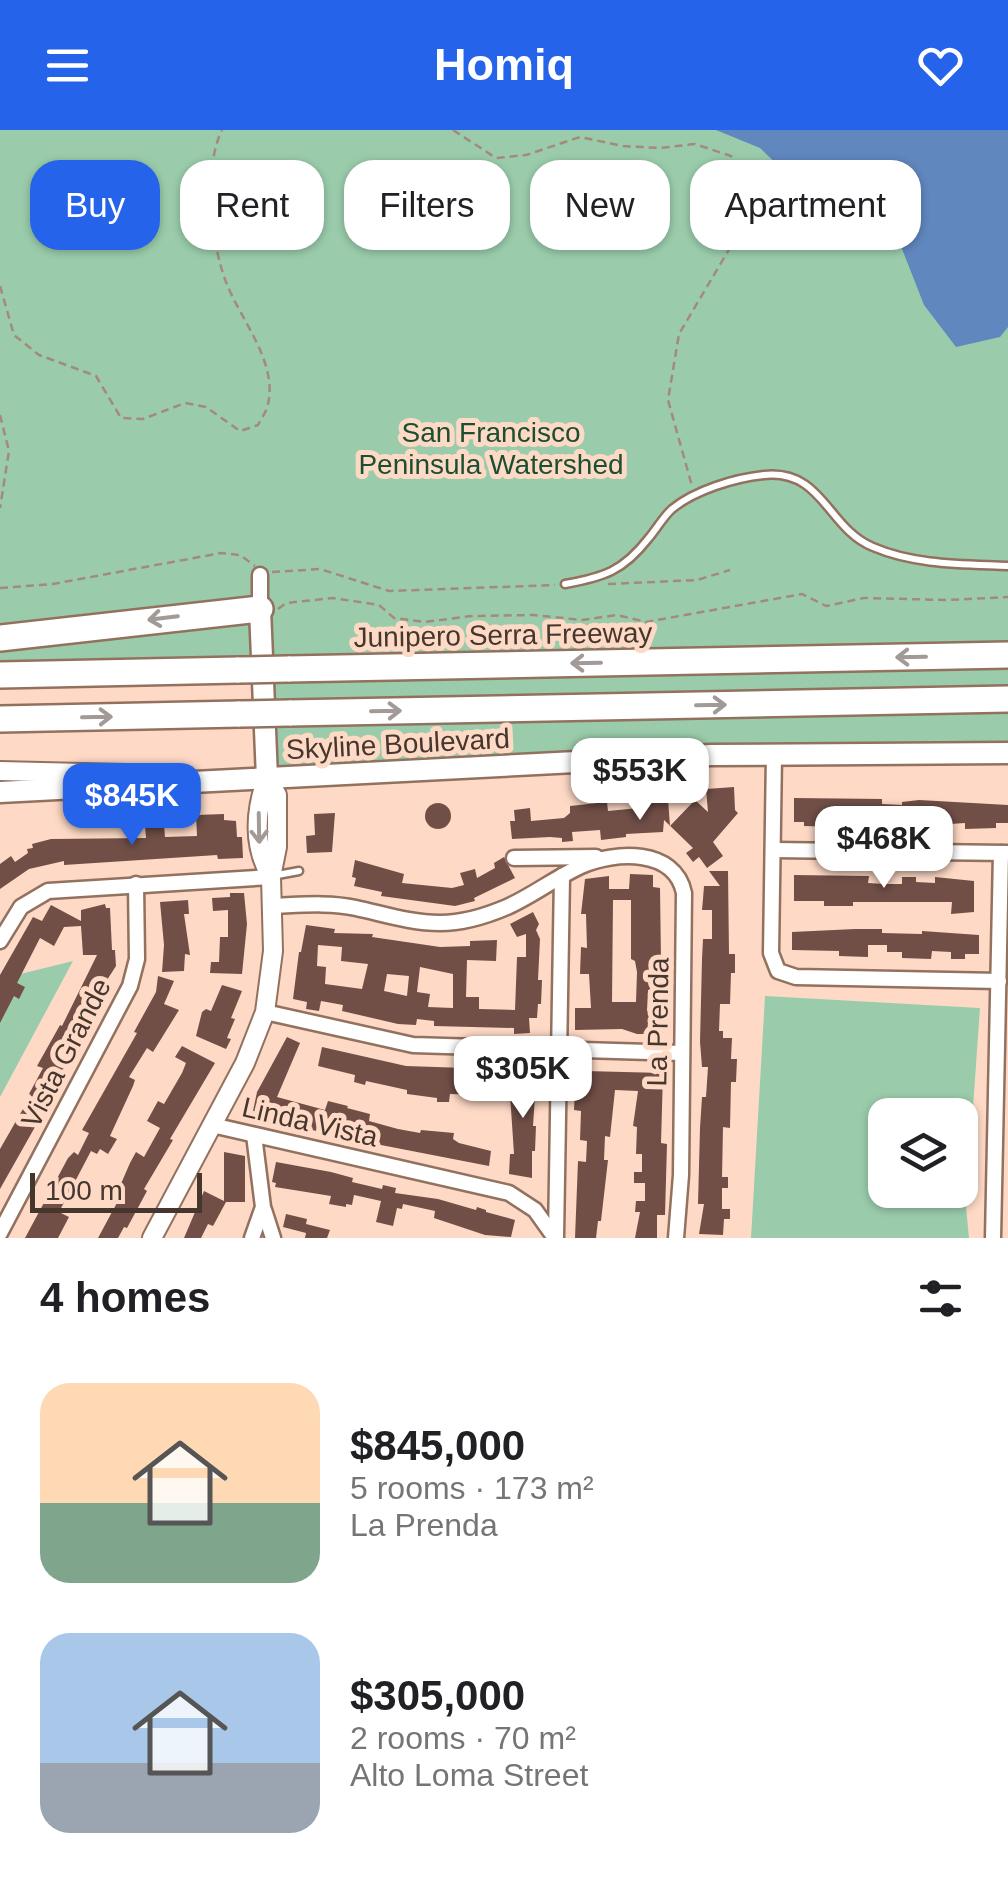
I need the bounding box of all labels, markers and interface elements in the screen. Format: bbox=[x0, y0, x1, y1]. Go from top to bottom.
icon: menu bbox=[40, 38, 95, 93]
icon: heart bbox=[913, 38, 968, 93]
text: Homiq bbox=[434, 39, 574, 90]
chip: Buy bbox=[30, 160, 160, 250]
chip: Rent bbox=[180, 160, 324, 250]
chip: Filters bbox=[344, 160, 510, 250]
chip: New bbox=[530, 160, 670, 250]
chip: Apartment bbox=[690, 160, 921, 250]
park label: San Francisco Peninsula Watershed bbox=[358, 417, 624, 480]
one-way arrow bbox=[147, 609, 180, 628]
street label: Junipero Serra Freeway bbox=[353, 617, 653, 653]
one-way arrow bbox=[895, 647, 927, 666]
one-way arrow bbox=[570, 654, 602, 672]
one-way arrow bbox=[694, 696, 727, 714]
one-way arrow bbox=[370, 702, 402, 720]
one-way arrow bbox=[81, 707, 113, 726]
street label: Skyline Boulevard bbox=[285, 723, 511, 765]
pin: $553K bbox=[570, 738, 710, 823]
text: $553K bbox=[593, 752, 687, 788]
pin: $845K bbox=[62, 763, 202, 848]
text: $845K bbox=[85, 777, 179, 813]
pin: $468K bbox=[814, 806, 954, 891]
one-way arrow bbox=[249, 812, 268, 844]
text: $468K bbox=[837, 820, 931, 856]
street label: La Prenda bbox=[641, 957, 675, 1087]
street label: Vista Grande bbox=[15, 973, 117, 1133]
pin: $305K bbox=[453, 1036, 593, 1121]
text: $305K bbox=[476, 1050, 570, 1086]
street label: Linda Vista bbox=[239, 1091, 381, 1153]
map controls bbox=[868, 1098, 978, 1208]
button: layers bbox=[868, 1098, 978, 1208]
scale bar bbox=[30, 1168, 202, 1212]
text: 100 m bbox=[45, 1175, 123, 1206]
icon: filters bbox=[913, 1271, 968, 1326]
text: 4 homes bbox=[40, 1274, 210, 1321]
text: $845,000 bbox=[350, 1422, 525, 1469]
icon: home bbox=[120, 1423, 240, 1543]
text: 5 rooms · 173 m² bbox=[350, 1470, 594, 1506]
text: La Prenda bbox=[350, 1507, 498, 1543]
text: $305,000 bbox=[350, 1672, 525, 1719]
icon: home bbox=[120, 1673, 240, 1793]
text: 2 rooms · 70 m² bbox=[350, 1720, 576, 1756]
text: Alto Loma Street bbox=[350, 1757, 588, 1793]

